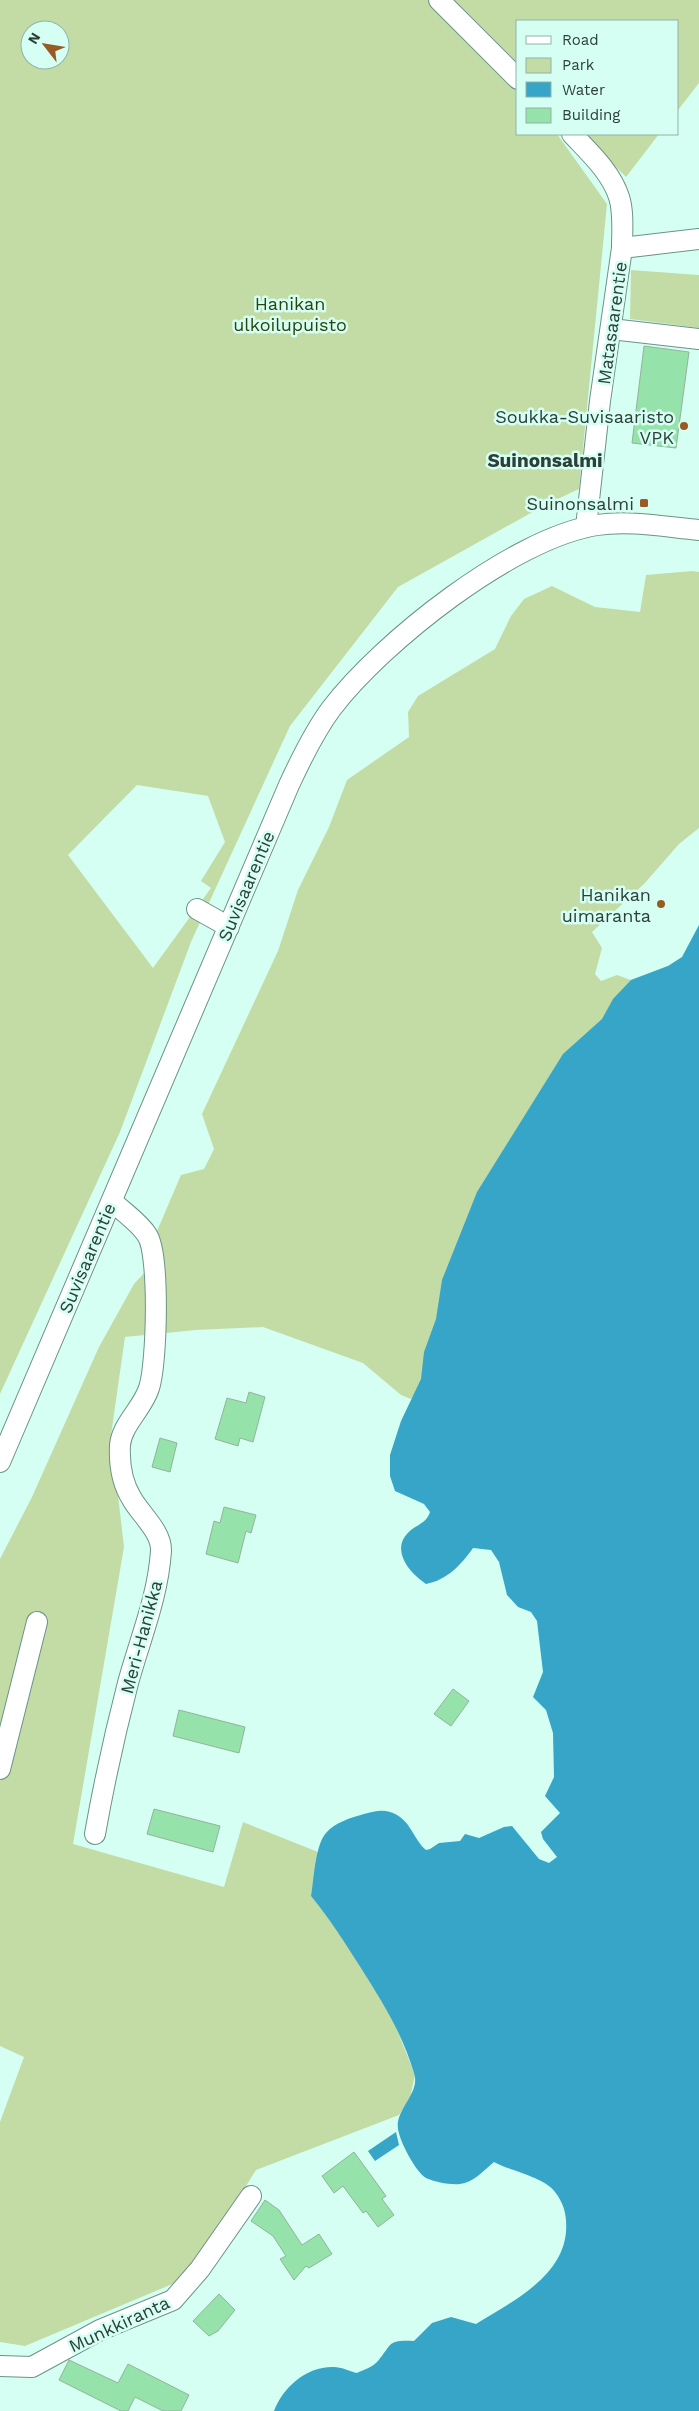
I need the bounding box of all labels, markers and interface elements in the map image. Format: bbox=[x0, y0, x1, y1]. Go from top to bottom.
north arrow bbox=[20, 20, 70, 70]
legend bbox=[516, 20, 679, 135]
text: N bbox=[24, 30, 43, 47]
text: Road bbox=[562, 31, 599, 49]
text: Park bbox=[562, 56, 595, 74]
text: Water bbox=[562, 81, 605, 99]
text: Building bbox=[562, 106, 620, 124]
street label: Matasaarentie bbox=[593, 260, 631, 386]
park label: Hanikan ulkoilupuisto bbox=[233, 293, 347, 335]
place label: Soukka-Suvisaaristo VPK bbox=[495, 406, 674, 448]
marker: Soukka-Suvisaaristo VPK bbox=[678, 420, 690, 432]
district label: Suinonsalmi bbox=[487, 449, 603, 472]
place label: Suinonsalmi bbox=[526, 493, 634, 514]
marker: Suinonsalmi bbox=[638, 497, 650, 509]
street label: Suvisaarentie bbox=[213, 828, 279, 944]
place label: Hanikan uimaranta bbox=[562, 884, 651, 926]
marker: Hanikan uimaranta bbox=[655, 898, 667, 910]
street label: Suvisaarentie bbox=[54, 1200, 120, 1316]
street label: Meri-Hanikka bbox=[116, 1578, 166, 1696]
street label: Munkkiranta bbox=[65, 2292, 173, 2356]

